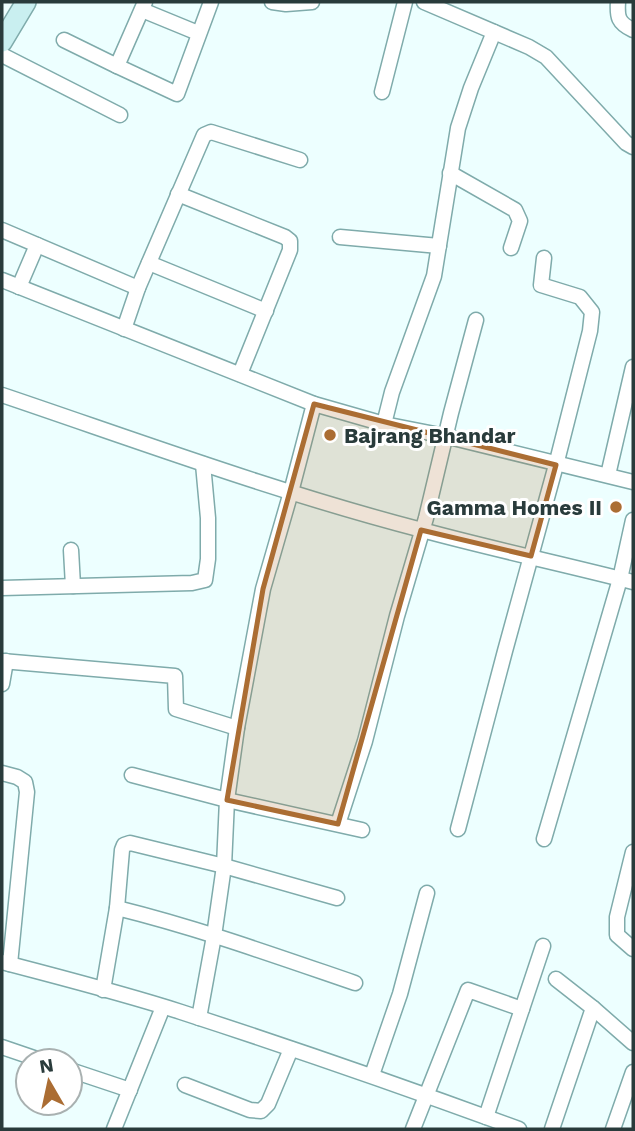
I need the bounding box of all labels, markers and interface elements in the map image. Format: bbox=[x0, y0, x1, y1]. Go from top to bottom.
place label: Bajrang Bhandar bbox=[344, 423, 515, 448]
marker: Bajrang Bhandar bbox=[322, 427, 338, 443]
place label: Gamma Homes II bbox=[427, 495, 602, 520]
marker: Gamma Homes II bbox=[608, 499, 624, 515]
north arrow bbox=[14, 1047, 84, 1117]
text: N bbox=[38, 1053, 55, 1078]

